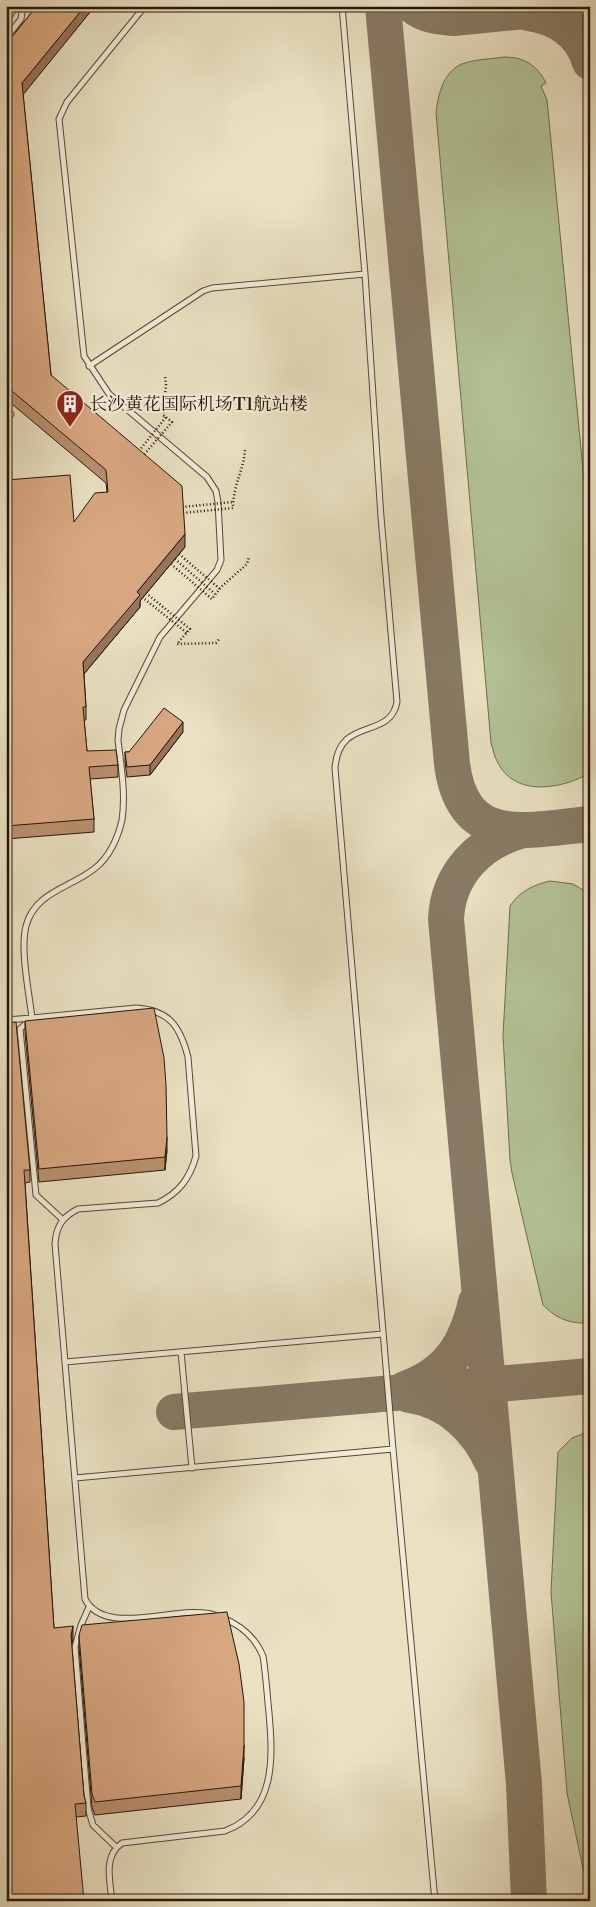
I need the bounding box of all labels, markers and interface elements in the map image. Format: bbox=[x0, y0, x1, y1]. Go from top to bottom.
building icon: 长沙黄花国际机场T1航站楼 bbox=[55, 389, 85, 428]
place label: 长沙黄花国际机场T1航站楼 bbox=[89, 393, 307, 416]

